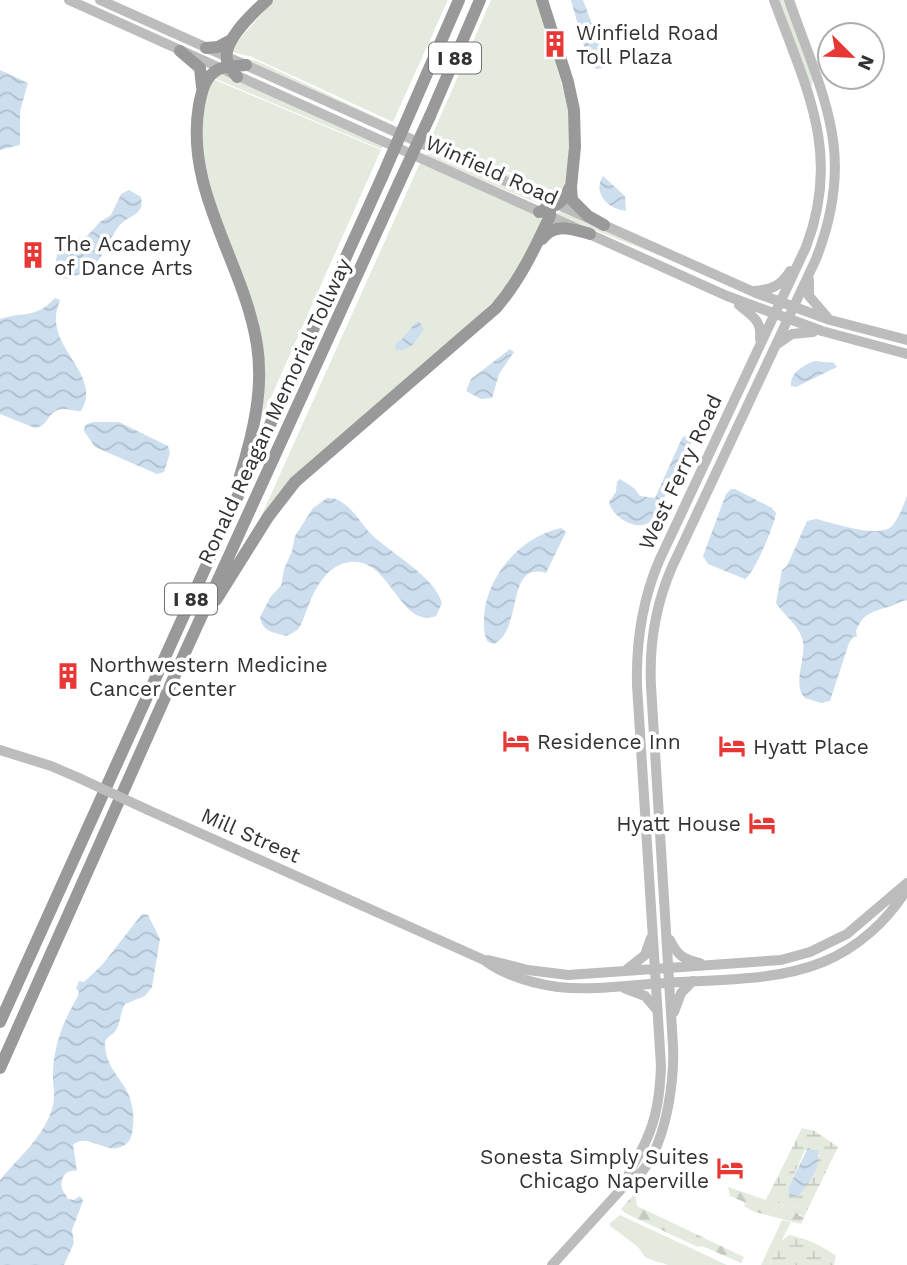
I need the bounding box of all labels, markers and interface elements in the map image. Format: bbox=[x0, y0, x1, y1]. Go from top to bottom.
place label: Winfield Road Toll Plaza bbox=[576, 20, 719, 69]
north arrow bbox=[816, 21, 886, 91]
building icon: Winfield Road Toll Plaza bbox=[540, 29, 570, 59]
road number: I 88 bbox=[429, 43, 481, 74]
text: N bbox=[853, 52, 879, 74]
street label: Winfield Road bbox=[422, 130, 562, 210]
place label: The Academy of Dance Arts bbox=[54, 231, 193, 280]
building icon: The Academy of Dance Arts bbox=[18, 240, 48, 270]
street label: Ronald Reagan Memorial Tollway bbox=[192, 254, 356, 568]
street label: West Ferry Road bbox=[633, 390, 727, 554]
road number: I 88 bbox=[165, 584, 217, 614]
place label: Northwestern Medicine Cancer Center bbox=[89, 652, 328, 701]
building icon: Northwestern Medicine Cancer Center bbox=[53, 661, 83, 691]
hotel icon: Residence Inn bbox=[501, 726, 531, 756]
place label: Residence Inn bbox=[537, 729, 681, 754]
hotel icon: Hyatt Place bbox=[717, 731, 747, 761]
place label: Hyatt Place bbox=[753, 734, 869, 759]
street label: Mill Street bbox=[197, 802, 305, 868]
hotel icon: Hyatt House bbox=[747, 808, 777, 838]
place label: Hyatt House bbox=[616, 811, 741, 836]
place label: Sonesta Simply Suites Chicago Naperville bbox=[480, 1144, 709, 1193]
hotel icon: Sonesta Simply Suites Chicago Naperville bbox=[715, 1153, 745, 1183]

